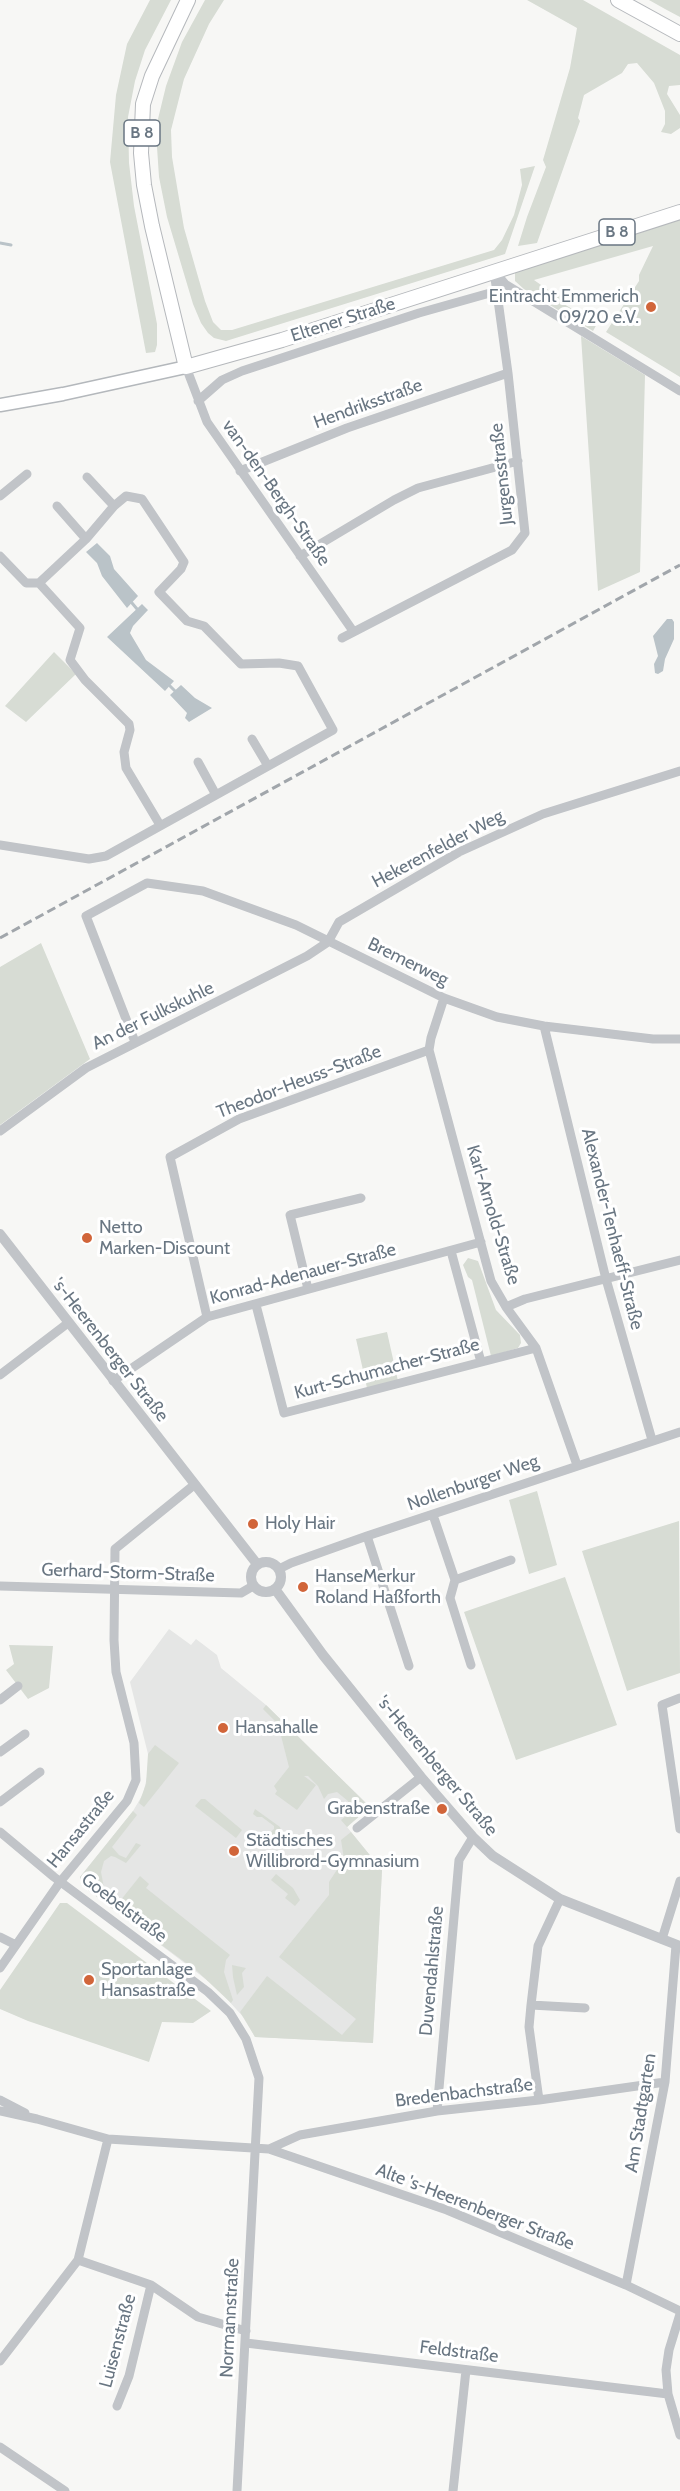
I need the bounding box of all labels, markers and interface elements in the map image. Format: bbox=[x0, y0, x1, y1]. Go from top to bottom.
road number: B 8 bbox=[124, 120, 160, 146]
road number: B 8 bbox=[599, 219, 635, 245]
place label: Eintracht Emmerich 09/20 e.V. bbox=[489, 286, 639, 328]
street label: Eltener Straße bbox=[288, 293, 398, 347]
marker: Eintracht Emmerich 09/20 e.V. bbox=[644, 300, 658, 314]
street label: Hendriksstraße bbox=[311, 374, 425, 434]
street label: van-den-Bergh-Straße bbox=[217, 416, 335, 570]
street label: Jurgensstraße bbox=[486, 422, 518, 526]
street label: Hekerenfelder Weg bbox=[369, 805, 507, 893]
street label: Bremerweg bbox=[364, 933, 452, 991]
street label: An der Fulkskuhle bbox=[89, 977, 217, 1055]
street label: Theodor-Heuss-Straße bbox=[214, 1041, 384, 1123]
street label: Alexander-Tenhaeff-Straße bbox=[577, 1126, 647, 1332]
street label: Karl-Arnold-Straße bbox=[462, 1143, 524, 1287]
place label: Netto Marken-Discount bbox=[99, 1217, 230, 1260]
marker: Netto Marken-Discount bbox=[80, 1231, 94, 1245]
street label: Konrad-Adenauer-Straße bbox=[208, 1239, 398, 1309]
street label: 's-Heerenberger Straße bbox=[47, 1274, 173, 1426]
street label: Kurt-Schumacher-Straße bbox=[292, 1334, 482, 1404]
street label: Nollenburger Weg bbox=[405, 1450, 541, 1516]
place label: Holy Hair bbox=[265, 1513, 335, 1535]
marker: Holy Hair bbox=[246, 1517, 260, 1531]
street label: Gerhard-Storm-Straße bbox=[41, 1559, 215, 1587]
place label: HanseMerkur Roland Haßforth bbox=[315, 1566, 441, 1608]
marker: HanseMerkur Roland Haßforth bbox=[296, 1580, 310, 1594]
street label: 's-Heerenberger Straße bbox=[372, 1692, 502, 1840]
place label: Hansahalle bbox=[235, 1717, 318, 1739]
marker: Hansahalle bbox=[216, 1721, 230, 1735]
street label: Hansastraße bbox=[43, 1785, 119, 1873]
place label: Grabenstraße bbox=[327, 1798, 430, 1820]
marker: Grabenstraße bbox=[435, 1802, 449, 1816]
place label: Städtisches Willibrord-Gymnasium bbox=[246, 1830, 419, 1872]
marker: Städtisches Willibrord-Gymnasium bbox=[227, 1844, 241, 1858]
street label: Goebelstraße bbox=[77, 1869, 171, 1947]
street label: Duvendahlstraße bbox=[416, 1905, 448, 2037]
place label: Sportanlage Hansastraße bbox=[101, 1959, 196, 2002]
marker: Sportanlage Hansastraße bbox=[82, 1973, 96, 1987]
street label: Am Stadtgarten bbox=[621, 2052, 661, 2174]
street label: Bredenbachstraße bbox=[394, 2074, 534, 2112]
street label: Alte 's-Heerenberger Straße bbox=[373, 2159, 577, 2255]
street label: Normannstraße bbox=[216, 2258, 244, 2378]
street label: Luisenstraße bbox=[95, 2292, 141, 2390]
street label: Feldstraße bbox=[418, 2336, 500, 2368]

